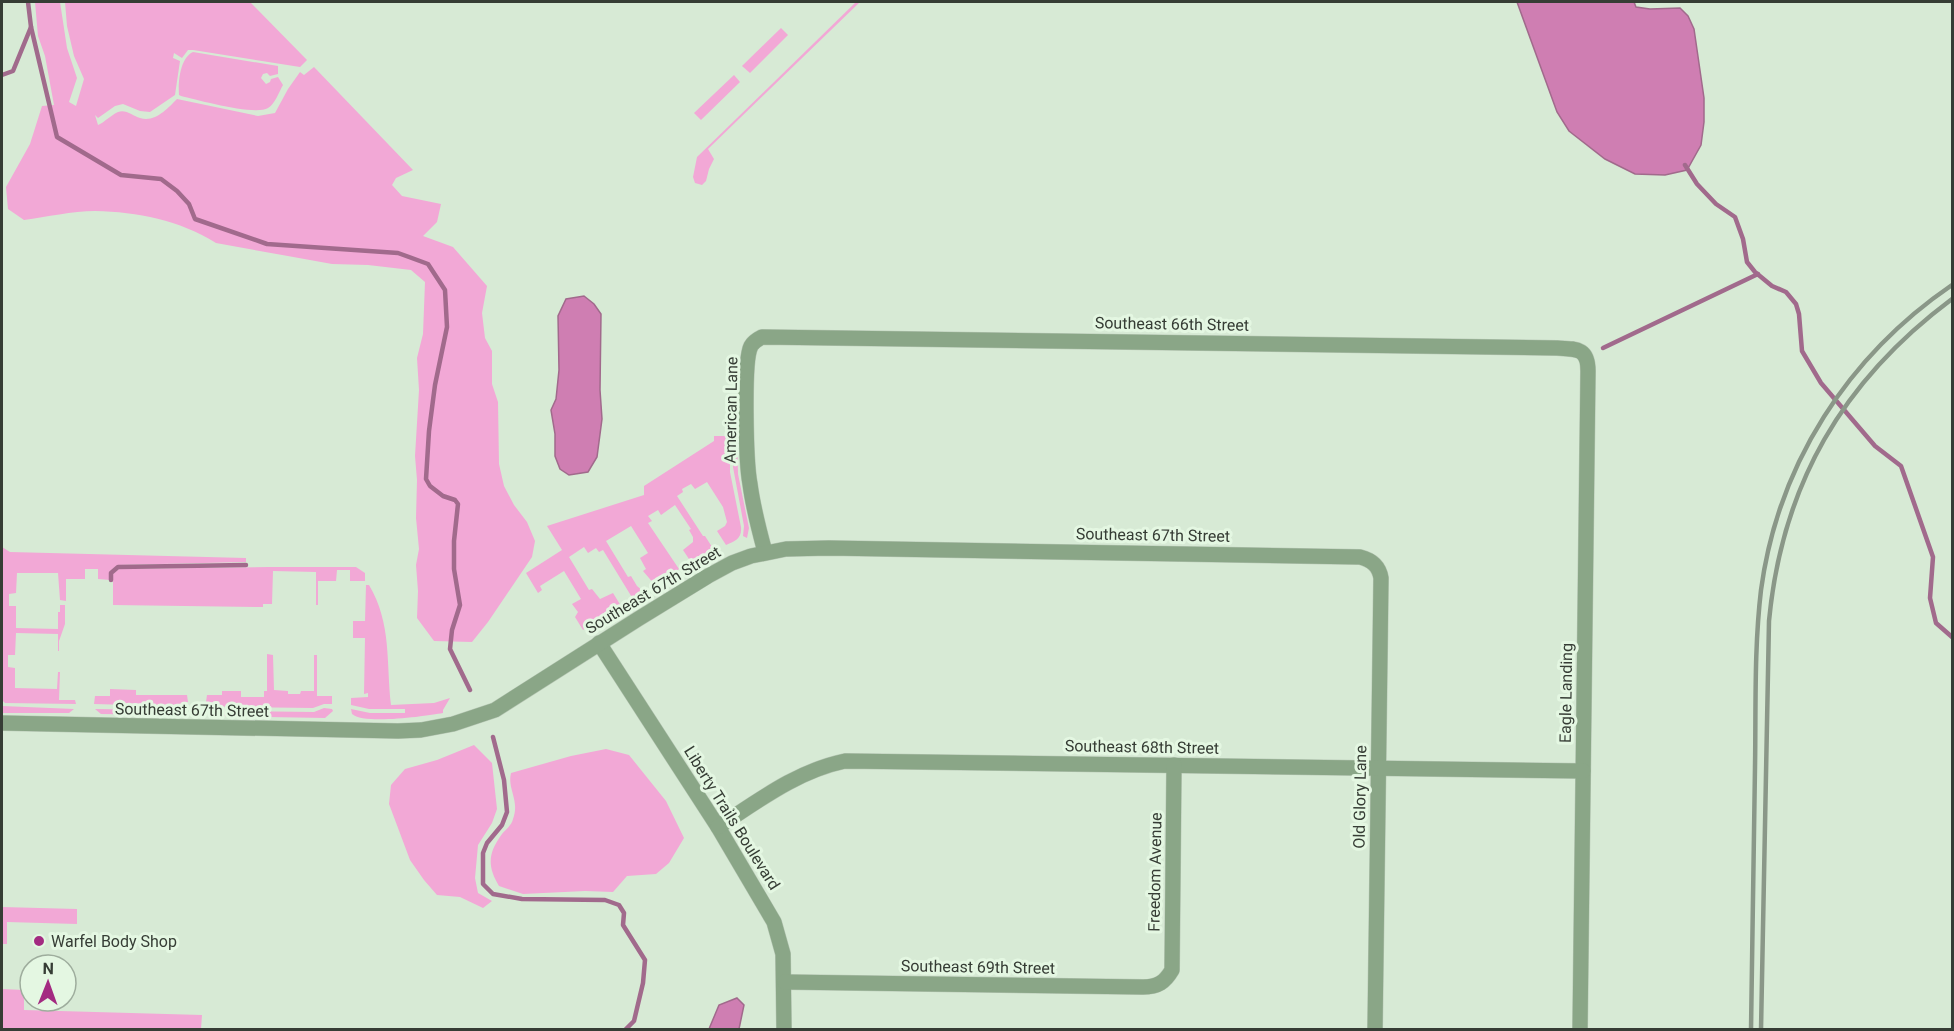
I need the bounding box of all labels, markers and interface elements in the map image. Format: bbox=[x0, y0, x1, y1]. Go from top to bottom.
street label: Southeast 66th Street bbox=[1095, 313, 1249, 335]
street label: American Lane bbox=[721, 356, 741, 464]
street label: Southeast 67th Street bbox=[1076, 524, 1230, 546]
street label: Southeast 67th Street bbox=[582, 542, 724, 638]
street label: Eagle Landing bbox=[1556, 643, 1576, 743]
street label: Southeast 67th Street bbox=[115, 699, 269, 721]
street label: Southeast 68th Street bbox=[1065, 736, 1219, 758]
street label: Liberty Trails Boulevard bbox=[680, 743, 784, 893]
street label: Old Glory Lane bbox=[1350, 745, 1370, 849]
street label: Freedom Avenue bbox=[1144, 812, 1166, 932]
place label: Warfel Body Shop bbox=[51, 932, 177, 951]
marker: Warfel Body Shop bbox=[32, 934, 46, 948]
north arrow bbox=[18, 953, 78, 1013]
street label: Southeast 69th Street bbox=[901, 956, 1055, 978]
text: N bbox=[42, 959, 54, 978]

